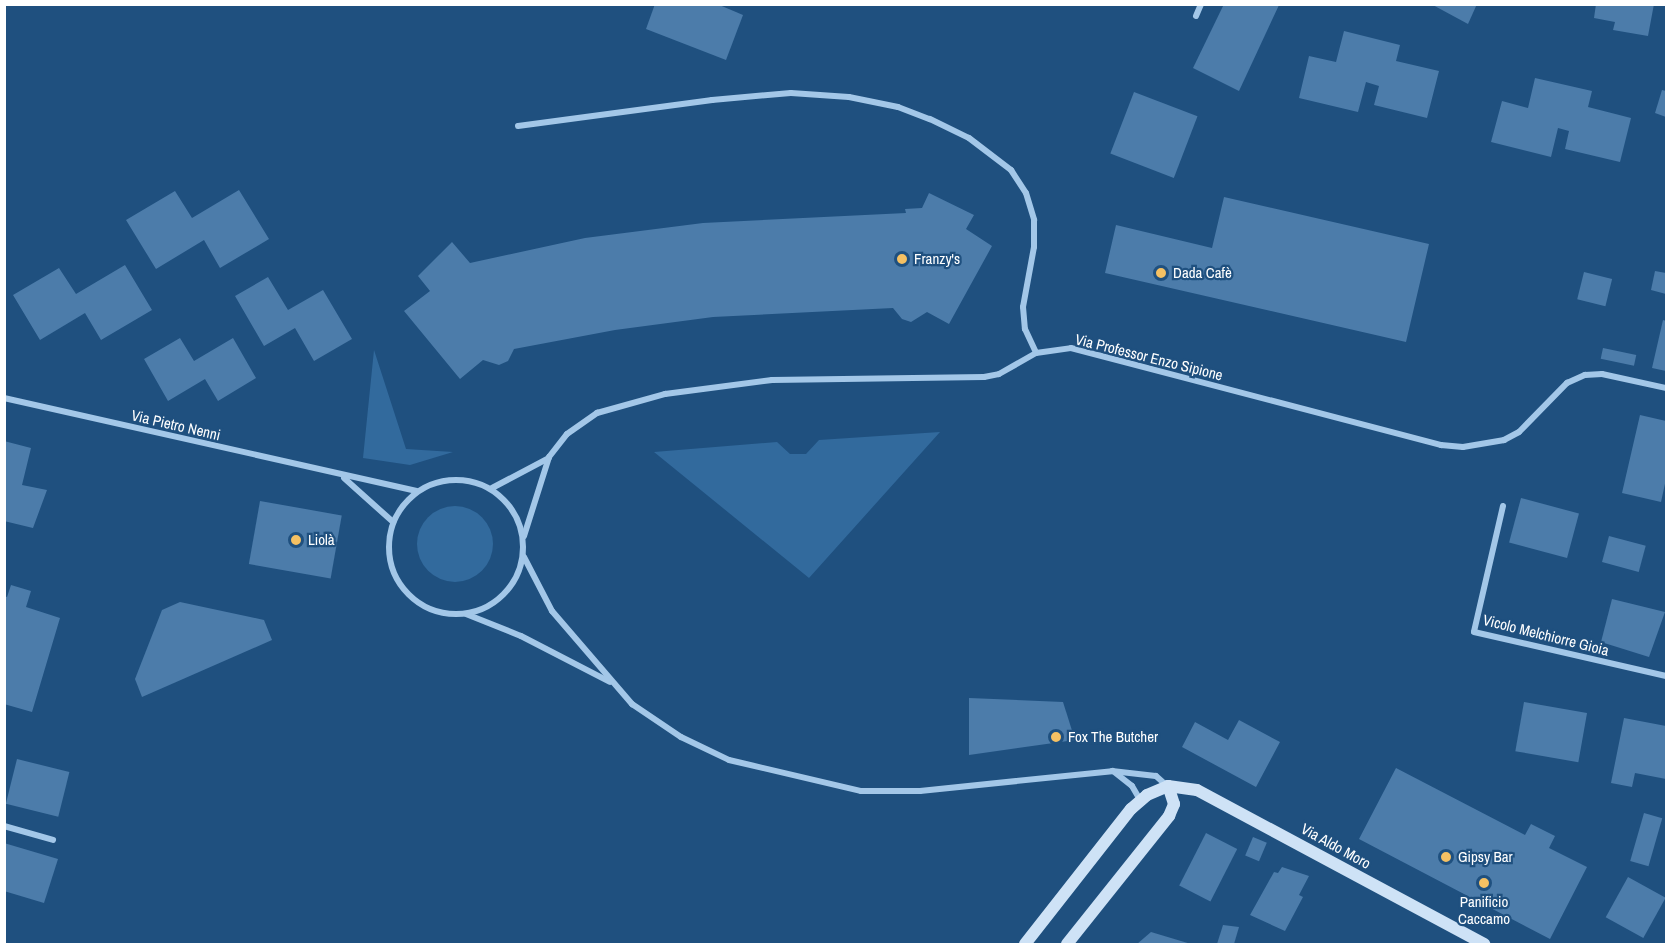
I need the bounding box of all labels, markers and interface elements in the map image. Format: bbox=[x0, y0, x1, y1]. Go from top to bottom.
place label: Franzy's bbox=[914, 250, 960, 268]
marker: Franzy's bbox=[895, 252, 909, 266]
place label: Dada Cafè bbox=[1173, 264, 1232, 282]
marker: Dada Cafè bbox=[1154, 266, 1168, 280]
street label: Via Professor Enzo Sipione bbox=[1073, 330, 1225, 384]
street label: Via Pietro Nenni bbox=[130, 406, 222, 444]
place label: Liolà bbox=[308, 531, 335, 549]
marker: Liolà bbox=[289, 533, 303, 547]
street label: Vicolo Melchiorre Gioia bbox=[1481, 611, 1611, 659]
place label: Fox The Butcher bbox=[1068, 728, 1158, 746]
marker: Fox The Butcher bbox=[1049, 730, 1063, 744]
street label: Via Aldo Moro bbox=[1298, 819, 1374, 873]
place label: Gipsy Bar bbox=[1458, 848, 1513, 866]
marker: Gipsy Bar bbox=[1439, 850, 1453, 864]
marker: Panificio Caccamo bbox=[1477, 876, 1491, 890]
place label: Panificio Caccamo bbox=[1458, 892, 1510, 927]

